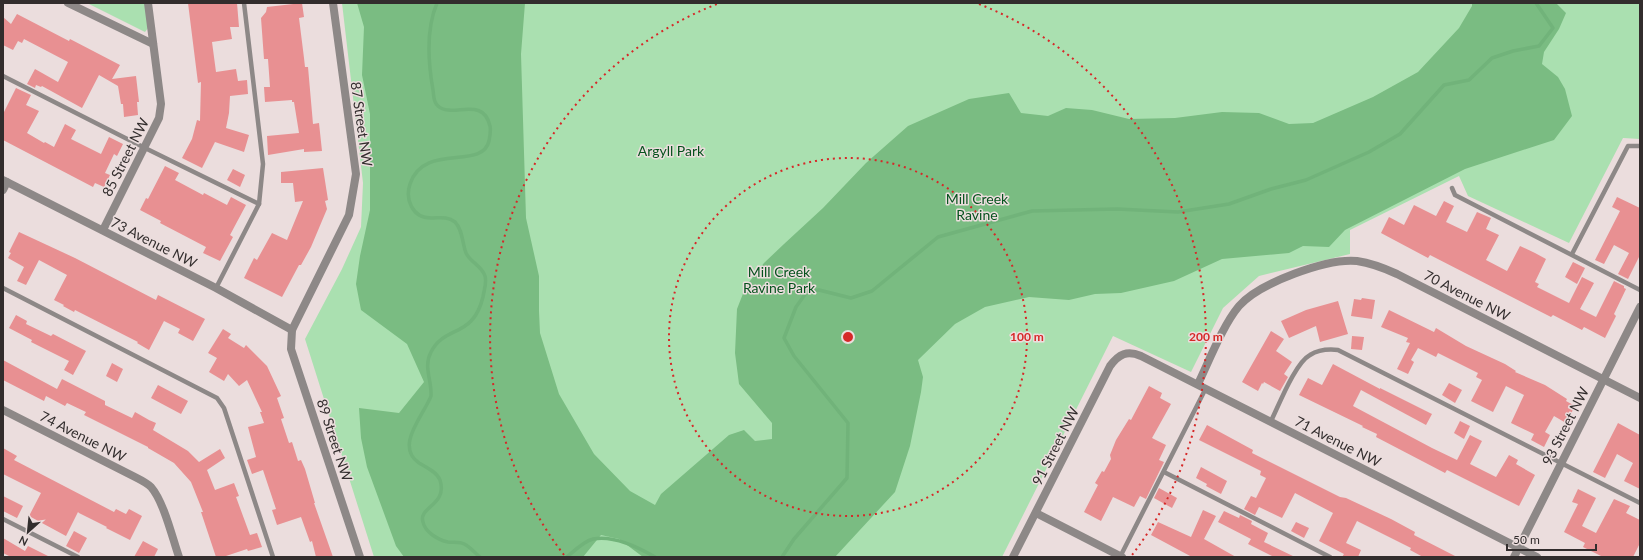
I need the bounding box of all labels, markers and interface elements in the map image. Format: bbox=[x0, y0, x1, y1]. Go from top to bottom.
street label: 87 Street NW bbox=[348, 80, 376, 168]
street label: 85 Street NW bbox=[98, 115, 152, 199]
park label: Argyll Park bbox=[638, 142, 705, 159]
park label: Mill Creek Ravine bbox=[946, 190, 1009, 223]
street label: 73 Avenue NW bbox=[108, 213, 200, 271]
park label: Mill Creek Ravine Park bbox=[743, 263, 816, 296]
street label: 70 Avenue NW bbox=[1421, 266, 1513, 324]
text: 100 m bbox=[1010, 329, 1044, 344]
text: 200 m bbox=[1189, 329, 1223, 344]
centre of rings bbox=[841, 330, 855, 344]
street label: 93 Street NW bbox=[1538, 384, 1592, 468]
street label: 89 Street NW bbox=[314, 397, 356, 484]
street label: 91 Street NW bbox=[1028, 404, 1082, 488]
street label: 74 Avenue NW bbox=[37, 407, 129, 465]
street label: 71 Avenue NW bbox=[1292, 412, 1384, 470]
north arrow bbox=[8, 512, 48, 552]
scale bar bbox=[1507, 526, 1596, 552]
text: 50 m bbox=[1513, 532, 1540, 547]
text: N bbox=[17, 534, 30, 549]

